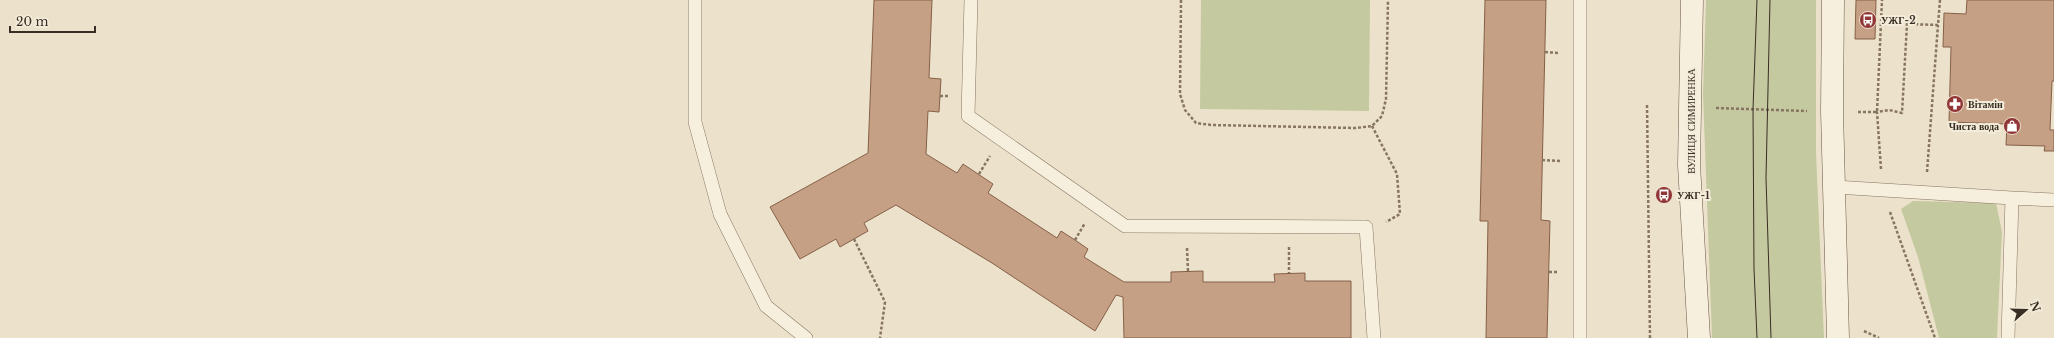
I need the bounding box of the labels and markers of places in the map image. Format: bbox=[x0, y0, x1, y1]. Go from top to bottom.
bus stop icon: УЖГ-2 bbox=[1858, 10, 1878, 30]
place label: УЖГ-2 bbox=[1881, 14, 1916, 27]
pharmacy icon: Вітамін bbox=[1945, 94, 1965, 114]
place label: Вітамін bbox=[1968, 98, 2003, 111]
shop icon: Чиста вода bbox=[2002, 116, 2022, 136]
place label: Чиста вода bbox=[1949, 120, 1999, 133]
bus stop icon: УЖГ-1 bbox=[1654, 185, 1674, 205]
place label: УЖГ-1 bbox=[1677, 189, 1710, 202]

